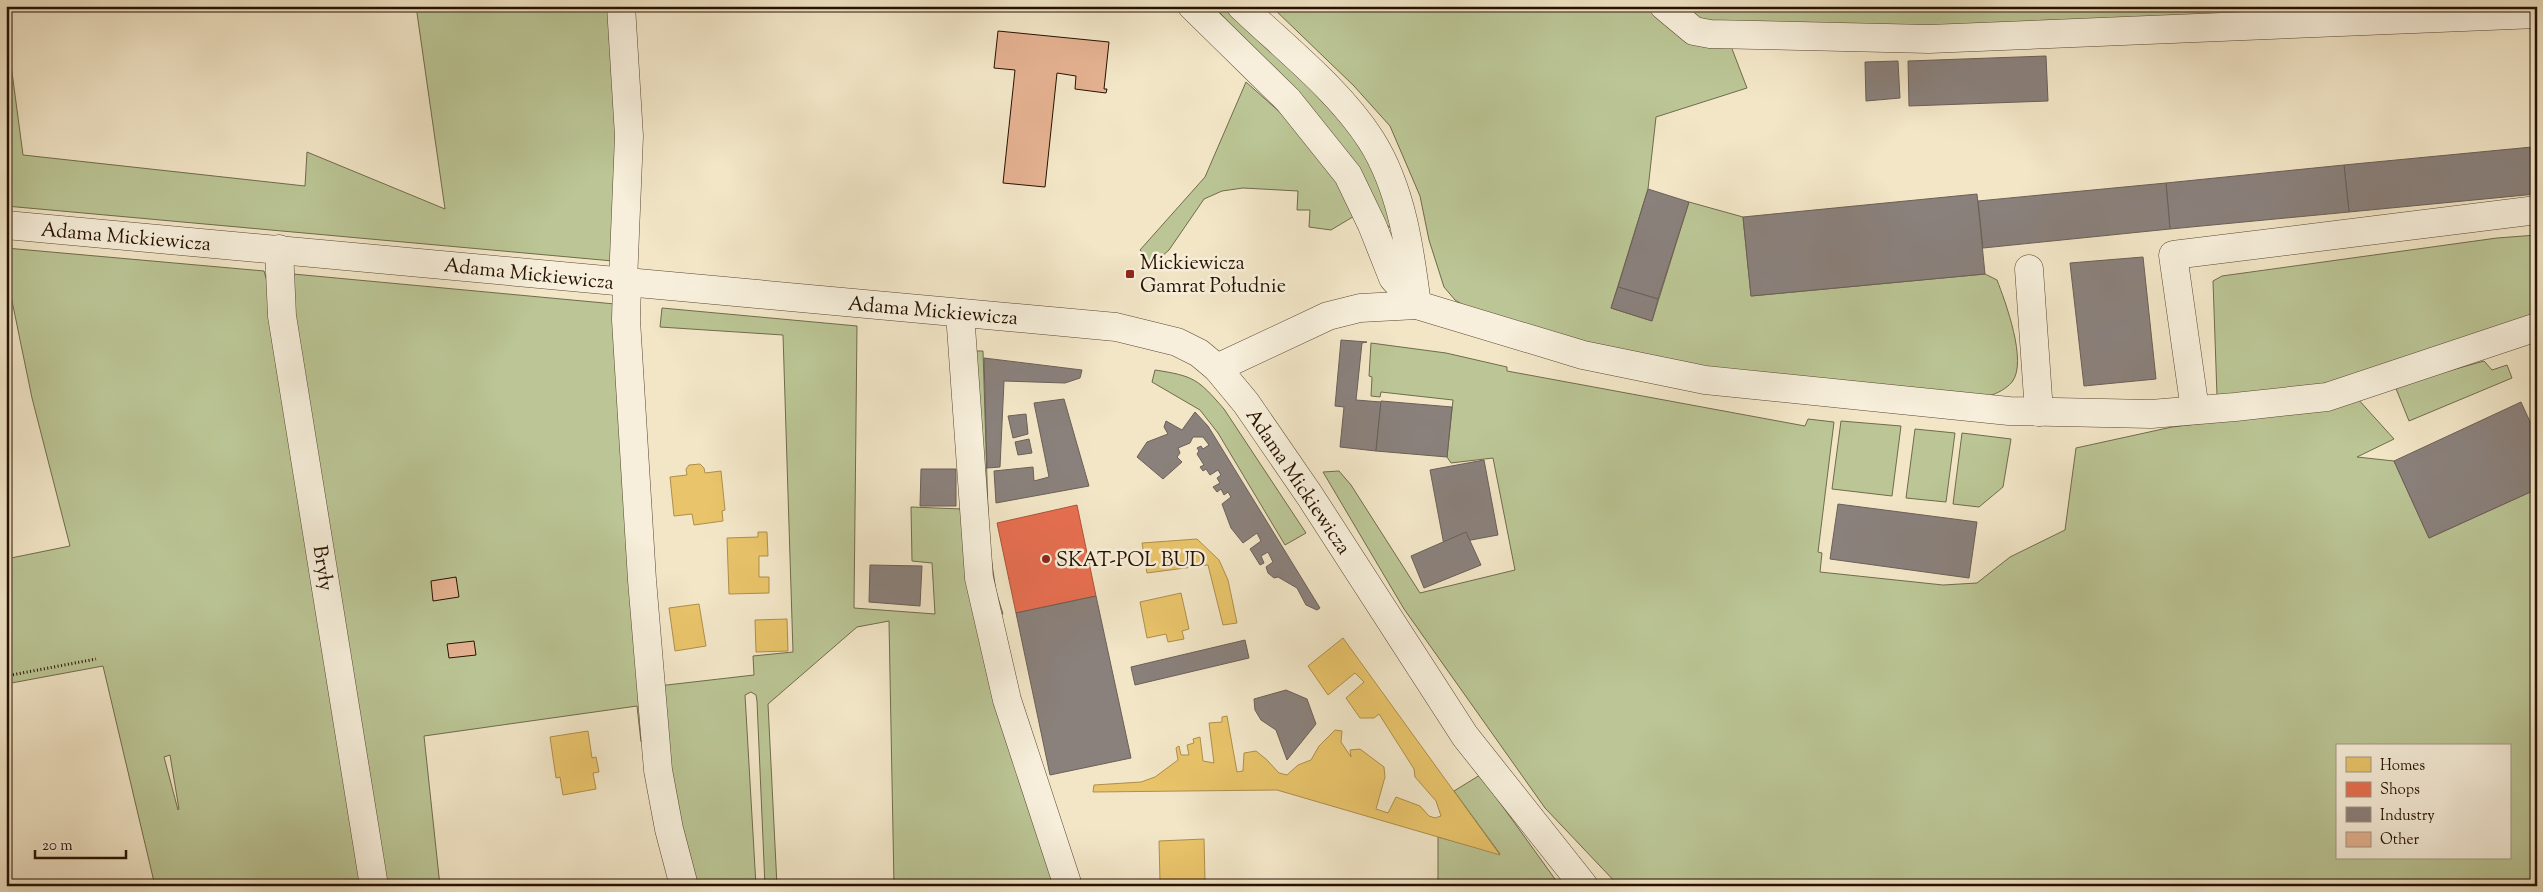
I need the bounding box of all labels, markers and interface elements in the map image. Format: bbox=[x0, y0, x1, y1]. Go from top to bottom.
street label: Adama Mickiewicza bbox=[40, 217, 212, 260]
place label: Mickiewicza Gamrat Południe bbox=[1140, 250, 1286, 302]
street label: Adama Mickiewicza bbox=[442, 252, 615, 299]
marker: Mickiewicza Gamrat Południe bbox=[1124, 268, 1136, 280]
street label: Adama Mickiewicza bbox=[847, 291, 1019, 334]
street label: Adama Mickiewicza bbox=[1237, 404, 1357, 561]
street label: Bryły bbox=[304, 544, 339, 593]
place label: SKAT-POL BUD bbox=[1056, 547, 1205, 576]
marker: SKAT-POL BUD bbox=[1040, 553, 1052, 565]
legend bbox=[2336, 744, 2510, 860]
text: Homes bbox=[2380, 756, 2425, 777]
text: Shops bbox=[2380, 780, 2420, 801]
text: Industry bbox=[2380, 806, 2435, 827]
scale bar bbox=[35, 827, 126, 859]
text: Other bbox=[2380, 830, 2420, 851]
text: 20 m bbox=[42, 836, 73, 857]

